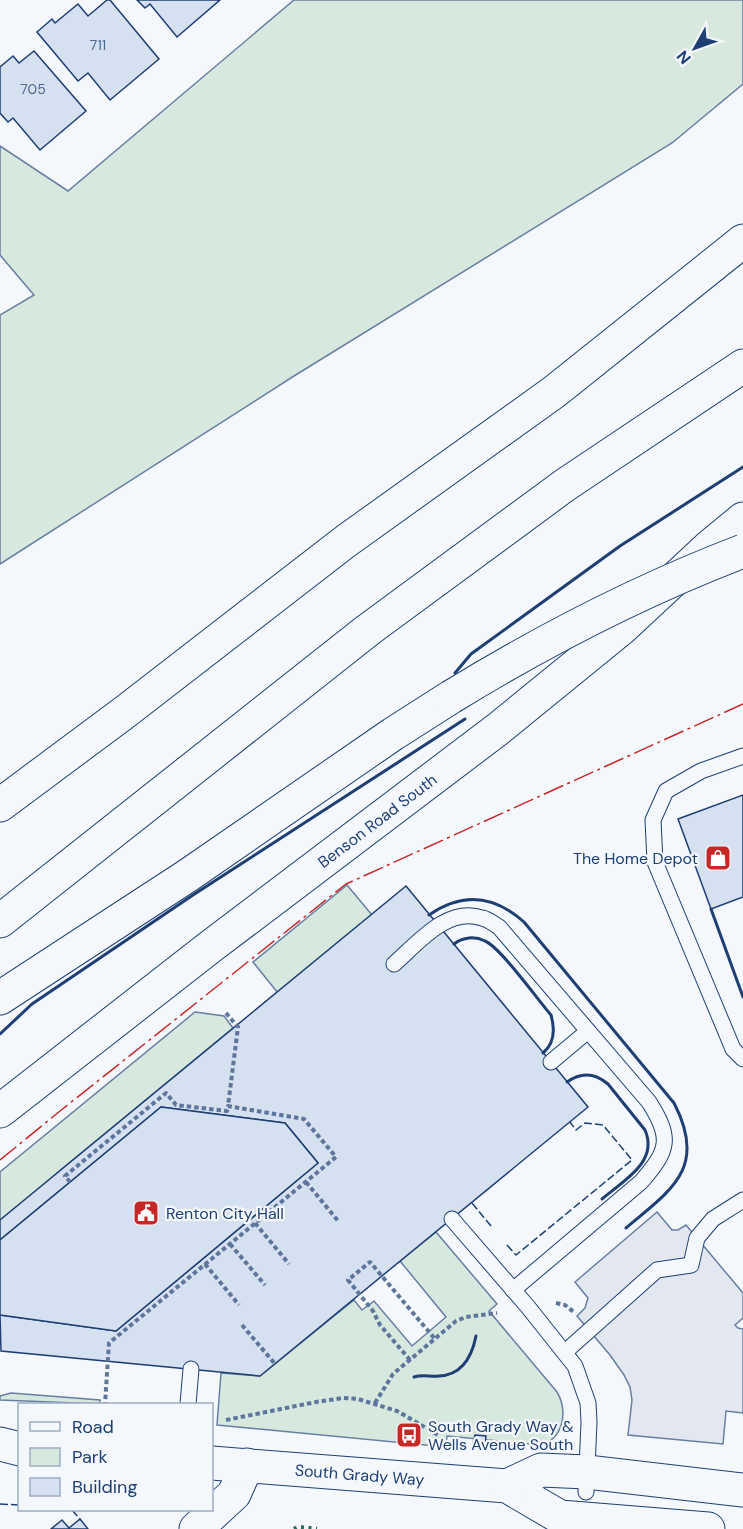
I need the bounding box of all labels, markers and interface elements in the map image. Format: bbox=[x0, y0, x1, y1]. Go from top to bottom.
north arrow bbox=[665, 18, 725, 78]
house number: 711 bbox=[90, 36, 106, 54]
text: N bbox=[672, 46, 696, 69]
house number: 705 bbox=[20, 80, 46, 98]
street label: Benson Road South bbox=[313, 769, 441, 872]
shop icon: The Home Depot bbox=[703, 843, 733, 873]
place label: The Home Depot bbox=[573, 848, 698, 869]
public building icon: Renton City Hall bbox=[131, 1198, 161, 1228]
place label: Renton City Hall bbox=[166, 1203, 284, 1224]
legend bbox=[18, 1403, 213, 1511]
text: Road bbox=[72, 1415, 114, 1439]
place label: South Grady Way & Wells Avenue South bbox=[428, 1416, 574, 1455]
bus stop icon: South Grady Way & Wells Avenue South bbox=[394, 1420, 424, 1450]
text: Park bbox=[72, 1445, 108, 1469]
street label: South Grady Way bbox=[294, 1459, 425, 1490]
text: Building bbox=[72, 1475, 137, 1499]

